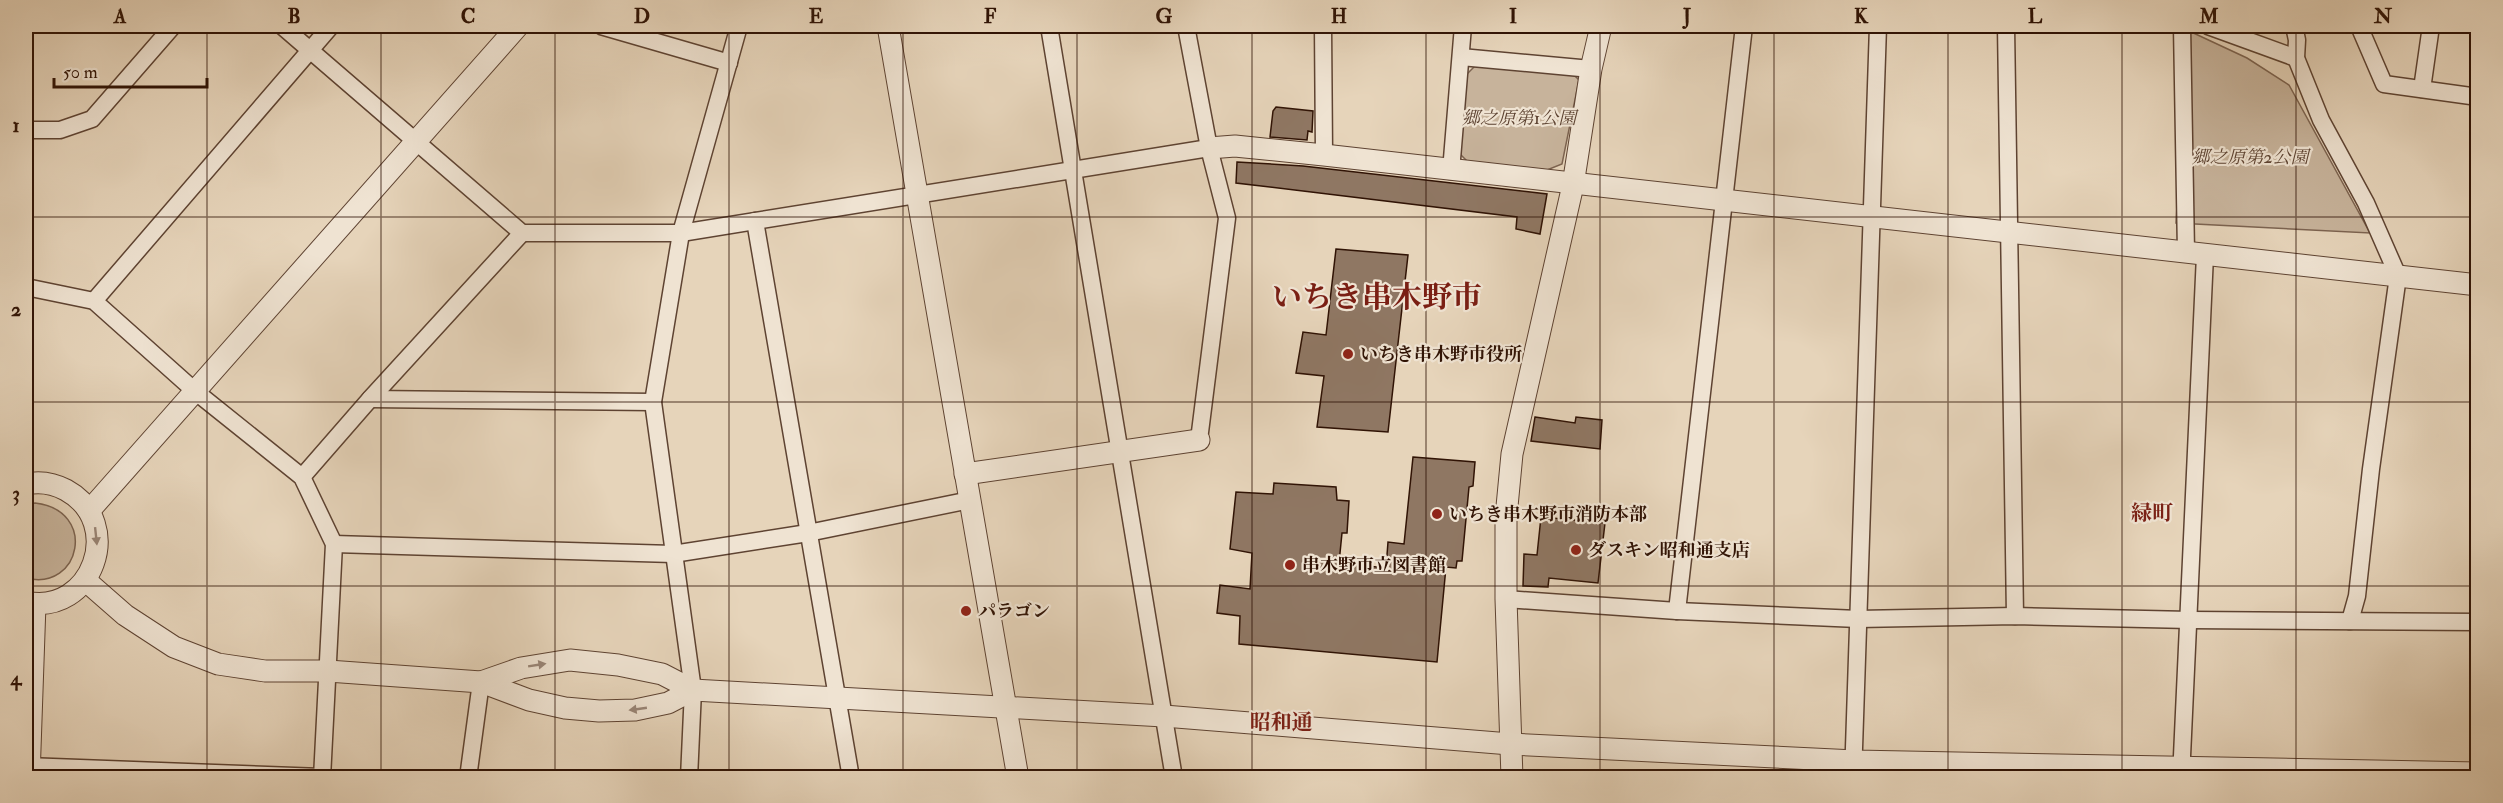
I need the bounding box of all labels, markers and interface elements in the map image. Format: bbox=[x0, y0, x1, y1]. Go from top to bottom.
text: A bbox=[113, 4, 127, 29]
text: B bbox=[287, 4, 301, 29]
text: C bbox=[461, 4, 475, 29]
text: D bbox=[634, 4, 650, 29]
text: E bbox=[809, 4, 824, 29]
text: F bbox=[984, 4, 997, 29]
text: G bbox=[1156, 4, 1173, 29]
text: H bbox=[1331, 4, 1347, 29]
text: I bbox=[1509, 4, 1517, 29]
text: J bbox=[1682, 4, 1691, 29]
text: K bbox=[1854, 4, 1869, 29]
text: L bbox=[2028, 4, 2043, 29]
text: M bbox=[2198, 4, 2219, 29]
text: N bbox=[2373, 4, 2393, 29]
scale bar bbox=[54, 51, 207, 89]
text: 50 m bbox=[63, 61, 98, 84]
park label: 郷之原第1公園 bbox=[1462, 107, 1579, 130]
text: 1 bbox=[12, 113, 20, 138]
park label: 郷之原第2公園 bbox=[2191, 146, 2312, 169]
district label: いちき串木野市 bbox=[1272, 279, 1482, 316]
text: 2 bbox=[11, 297, 21, 322]
place label: いちき串木野市役所 bbox=[1360, 343, 1522, 366]
marker: いちき串木野市役所 bbox=[1341, 347, 1355, 361]
text: 3 bbox=[12, 481, 20, 506]
district label: 緑町 bbox=[2131, 500, 2173, 527]
place label: いちき串木野市消防本部 bbox=[1449, 503, 1647, 526]
marker: いちき串木野市消防本部 bbox=[1430, 507, 1444, 521]
one-way arrow bbox=[91, 527, 101, 546]
place label: ダスキン昭和通支店 bbox=[1588, 539, 1750, 562]
marker: ダスキン昭和通支店 bbox=[1569, 543, 1583, 557]
place label: 串木野市立図書館 bbox=[1302, 554, 1446, 577]
marker: 串木野市立図書館 bbox=[1283, 558, 1297, 572]
place label: パラゴン bbox=[978, 600, 1050, 623]
marker: パラゴン bbox=[959, 604, 973, 618]
one-way arrow bbox=[528, 661, 547, 670]
text: 4 bbox=[10, 666, 23, 691]
one-way arrow bbox=[629, 704, 648, 713]
district label: 昭和通 bbox=[1250, 709, 1313, 736]

